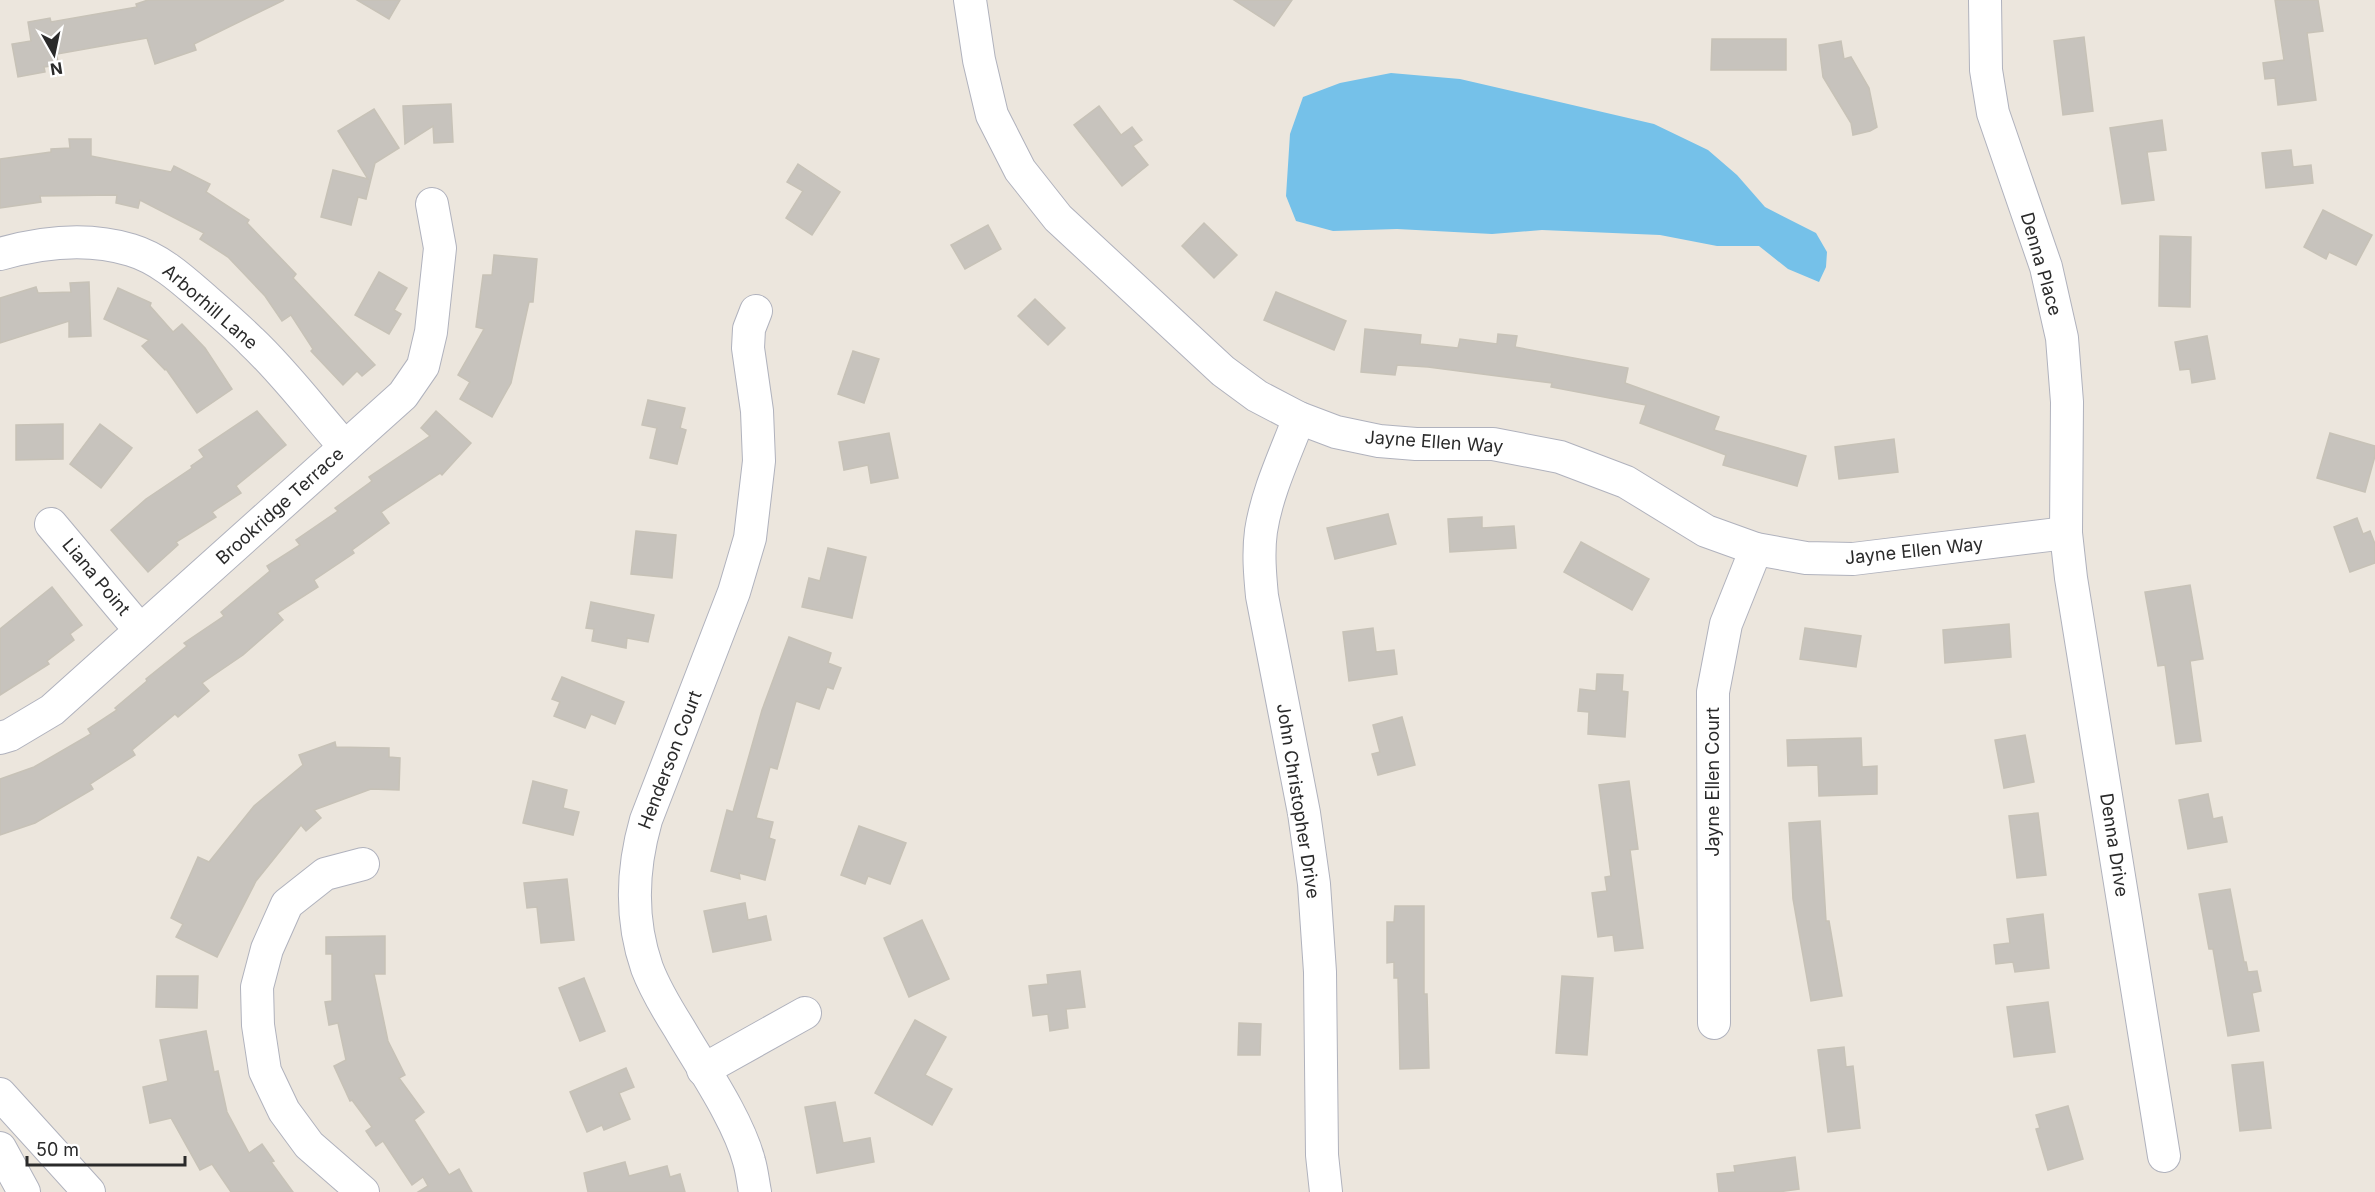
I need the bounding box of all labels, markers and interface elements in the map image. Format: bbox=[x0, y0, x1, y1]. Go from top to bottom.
north arrow bbox=[24, 24, 84, 84]
text: N bbox=[49, 58, 64, 80]
street label: Denna Place bbox=[2017, 210, 2066, 318]
street label: Arborhill Lane bbox=[159, 260, 262, 353]
street label: Jayne Ellen Way bbox=[1364, 426, 1504, 457]
street label: Brookridge Terrace bbox=[212, 443, 348, 568]
street label: Jayne Ellen Way bbox=[1844, 533, 1984, 568]
street label: Liana Point bbox=[58, 534, 135, 619]
street label: Henderson Court bbox=[634, 688, 706, 832]
street label: John Christopher Drive bbox=[1273, 702, 1324, 900]
street label: Jayne Ellen Court bbox=[1702, 707, 1723, 857]
street label: Denna Drive bbox=[2096, 792, 2133, 898]
scale bar bbox=[27, 1129, 184, 1167]
text: 50 m bbox=[36, 1139, 79, 1160]

